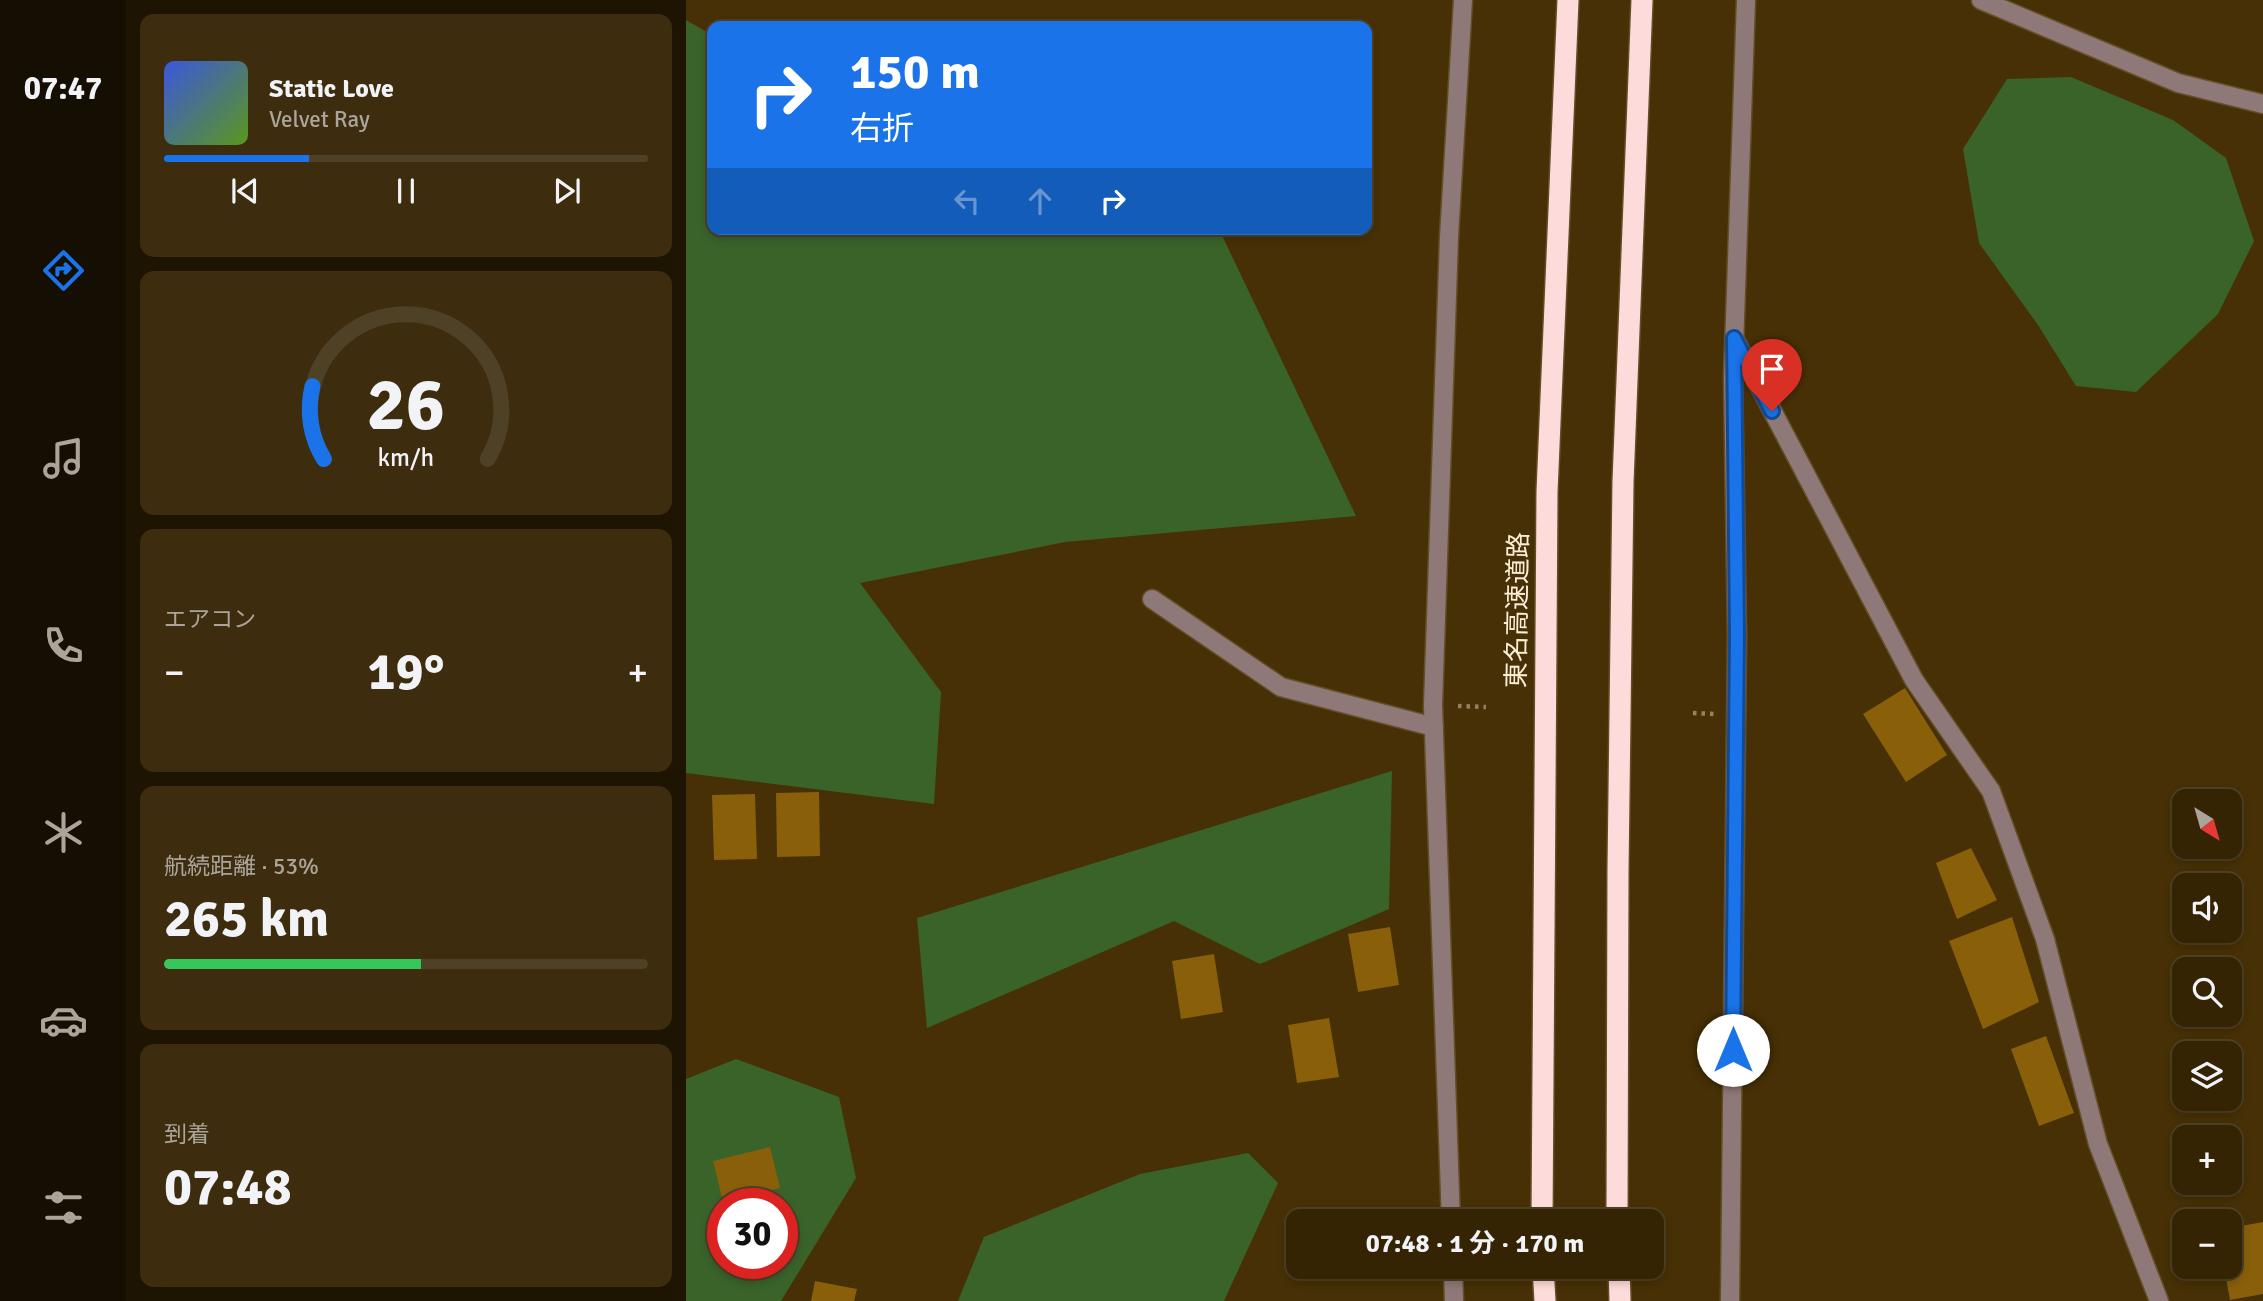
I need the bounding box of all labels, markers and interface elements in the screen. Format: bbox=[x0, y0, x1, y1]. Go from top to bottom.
text: 150 m bbox=[850, 42, 980, 102]
icon: right bbox=[735, 49, 826, 140]
text: 07:47 bbox=[24, 69, 102, 108]
text: Static Love bbox=[269, 73, 394, 105]
text: Velvet Ray bbox=[269, 105, 370, 134]
text: 右折 bbox=[850, 109, 914, 148]
icon: previous bbox=[226, 172, 264, 210]
icon: pause bbox=[387, 172, 425, 210]
icon: next bbox=[548, 172, 586, 210]
icon: left bbox=[948, 182, 986, 220]
icon: ahead bbox=[1021, 182, 1059, 220]
icon: right bbox=[1094, 182, 1132, 220]
icon: directions bbox=[39, 246, 88, 295]
pin bbox=[1742, 339, 1802, 411]
icon: arrive bbox=[1753, 350, 1791, 388]
text: 26 bbox=[367, 362, 445, 451]
icon: music bbox=[39, 434, 88, 483]
text: km/h bbox=[378, 442, 434, 473]
street label: 東名高速道路 bbox=[1501, 532, 1535, 688]
text: エアコン bbox=[164, 605, 256, 634]
icon: phone bbox=[39, 621, 88, 670]
text: 19° bbox=[368, 640, 444, 704]
text: − bbox=[164, 649, 185, 696]
text: + bbox=[627, 649, 648, 696]
north arrow bbox=[2172, 789, 2242, 859]
map controls bbox=[2172, 789, 2242, 1279]
icon: climate bbox=[39, 808, 88, 857]
text: 航続距離 · 53% bbox=[164, 852, 319, 881]
button: sound bbox=[2172, 873, 2242, 943]
text: 265 km bbox=[164, 887, 329, 951]
button: search bbox=[2172, 957, 2242, 1027]
icon: car bbox=[39, 996, 88, 1045]
position arrow bbox=[1696, 1013, 1770, 1087]
button: layers bbox=[2172, 1041, 2242, 1111]
text: 到着 bbox=[164, 1120, 210, 1149]
button: + bbox=[2172, 1125, 2242, 1195]
text: 07:48 bbox=[164, 1155, 292, 1219]
icon: filters bbox=[39, 1183, 88, 1232]
speed limit sign: 30 bbox=[707, 1188, 798, 1279]
button: − bbox=[2172, 1209, 2242, 1279]
text: 07:48 · 1 分 · 170 m bbox=[1366, 1228, 1584, 1260]

